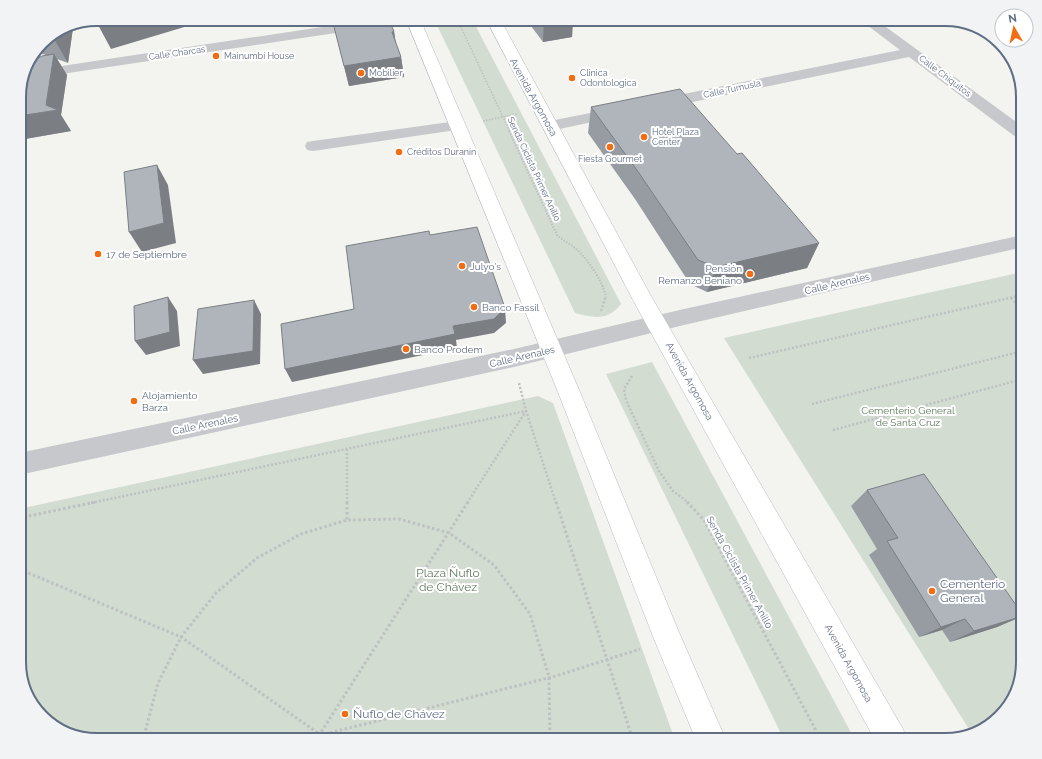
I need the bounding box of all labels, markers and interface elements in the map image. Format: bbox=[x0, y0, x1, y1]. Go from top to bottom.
north arrow bbox=[994, 8, 1034, 48]
text: N bbox=[1007, 12, 1018, 26]
street label: Calle Charcas bbox=[148, 44, 207, 62]
marker: Mainumbí House bbox=[211, 51, 221, 61]
place label: Mainumbí House bbox=[224, 51, 295, 61]
street label: Calle Chiquitos bbox=[917, 53, 973, 99]
street label: Avenida Argomosa bbox=[508, 57, 559, 138]
marker: Mobilier bbox=[356, 68, 366, 78]
place label: Mobilier bbox=[369, 68, 403, 78]
place label: Clinica Odontologica bbox=[580, 68, 636, 88]
marker: Clinica Odontologica bbox=[567, 73, 577, 83]
street label: Calle Tumusla bbox=[702, 78, 762, 100]
street label: Senda Ciclista Primer Anillo bbox=[505, 115, 563, 223]
place label: Hotel Plaza Center bbox=[652, 127, 699, 147]
marker: Hotel Plaza Center bbox=[639, 132, 649, 142]
marker: Fiesta Gourmet bbox=[605, 142, 615, 152]
marker: Créditos Duranin bbox=[394, 147, 404, 157]
place label: Créditos Duranin bbox=[407, 147, 476, 157]
place label: Fiesta Gourmet bbox=[578, 154, 642, 164]
marker: 17 de Septiembre bbox=[93, 249, 103, 259]
place label: 17 de Septiembre bbox=[106, 249, 187, 260]
marker: Julyo's bbox=[457, 261, 467, 271]
place label: Julyo's bbox=[470, 261, 501, 272]
place label: Pensión Remanzo Beniano bbox=[658, 263, 742, 286]
marker: Pensión Remanzo Beniano bbox=[745, 269, 755, 279]
street label: Calle Arenales bbox=[803, 271, 871, 296]
marker: Banco Fassil bbox=[469, 302, 479, 312]
place label: Banco Fassil bbox=[482, 302, 539, 313]
street label: Avenida Argomosa bbox=[664, 341, 715, 422]
marker: Banco Prodem bbox=[401, 344, 411, 354]
place label: Banco Prodem bbox=[414, 344, 483, 355]
street label: Calle Arenales bbox=[488, 344, 556, 369]
place label: Alojamiento Barza bbox=[142, 390, 197, 413]
marker: Alojamiento Barza bbox=[129, 396, 139, 406]
park label: Cementerio General de Santa Cruz bbox=[861, 405, 955, 428]
street label: Calle Arenales bbox=[171, 412, 239, 437]
street label: Senda Ciclista Primer Anillo bbox=[704, 514, 775, 630]
park label: Plaza Ñuflo de Chávez bbox=[416, 566, 480, 594]
place label: Cementerio General bbox=[940, 577, 1005, 605]
marker: Cementerio General bbox=[927, 586, 937, 596]
street label: Avenida Argomosa bbox=[823, 623, 874, 704]
place label: Ñuflo de Chávez bbox=[353, 707, 445, 721]
marker: Ñuflo de Chávez bbox=[340, 709, 350, 719]

